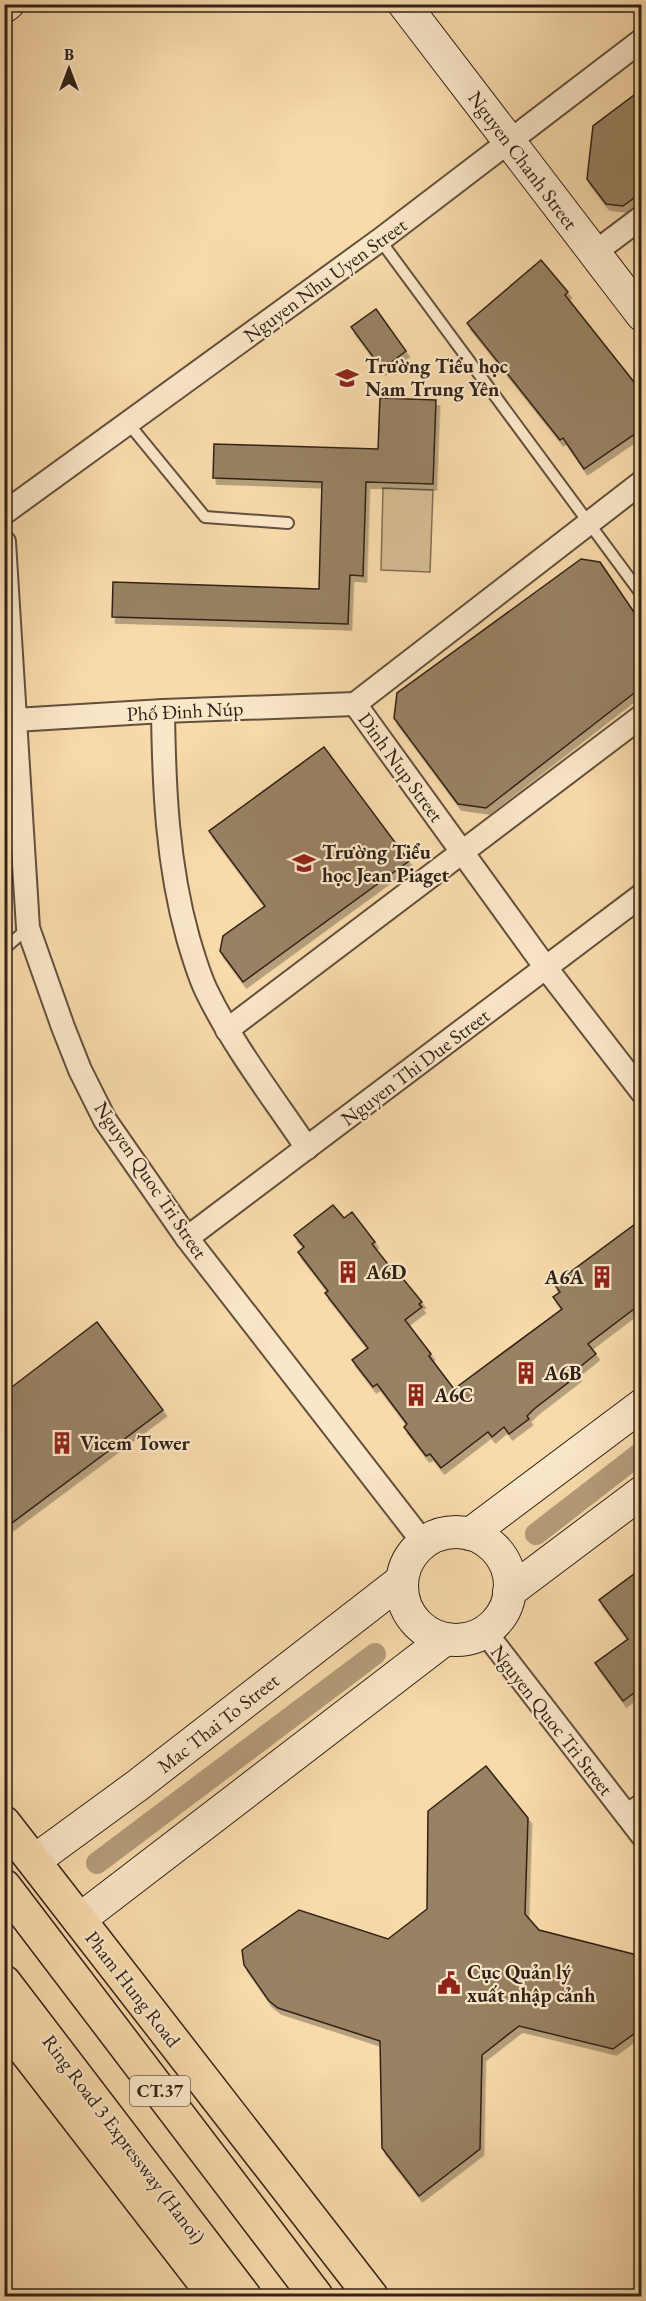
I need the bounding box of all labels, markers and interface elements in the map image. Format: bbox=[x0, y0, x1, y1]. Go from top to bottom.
north arrow bbox=[39, 39, 99, 99]
text: B bbox=[64, 44, 74, 65]
street label: Nguyen Chanh Street bbox=[462, 85, 584, 235]
street label: Nguyen Nhu Uyen Street bbox=[238, 212, 412, 348]
place label: Trường Tiểu học Nam Trung Yên bbox=[365, 353, 508, 402]
school or university icon: Trường Tiểu học Nam Trung Yên bbox=[334, 365, 360, 391]
street label: Phố Đinh Núp bbox=[126, 695, 244, 727]
street label: Dinh Nup Street bbox=[352, 707, 450, 828]
place label: Trường Tiểu học Jean Piaget bbox=[322, 839, 449, 888]
school or university icon: Trường Tiểu học Jean Piaget bbox=[291, 850, 317, 876]
street label: Nguyen Thi Due Street bbox=[335, 1002, 495, 1131]
street label: Nguyen Quoc Tri Street bbox=[89, 1096, 214, 1264]
building icon: A6D bbox=[335, 1259, 361, 1285]
place label: A6D bbox=[365, 1259, 406, 1285]
place label: A6A bbox=[544, 1264, 585, 1290]
building icon: A6A bbox=[589, 1264, 615, 1290]
building icon: A6B bbox=[513, 1360, 539, 1386]
place label: A6B bbox=[543, 1360, 582, 1386]
building icon: A6C bbox=[403, 1382, 429, 1408]
place label: A6C bbox=[433, 1382, 473, 1408]
building icon: Vicem Tower bbox=[49, 1430, 75, 1456]
place label: Vicem Tower bbox=[80, 1430, 191, 1456]
street label: Nguyen Quoc Tri Street bbox=[485, 1639, 619, 1801]
street label: Mac Thai To Street bbox=[152, 1667, 285, 1779]
street label: Pham Hung Road bbox=[79, 1926, 187, 2053]
place label: Cục Quản lý xuất nhập cảnh bbox=[467, 1959, 595, 2008]
public building icon: Cục Quản lý xuất nhập cảnh bbox=[436, 1970, 462, 1996]
street label: Ring Road 3 Expressway (Hanoi) bbox=[37, 2029, 211, 2249]
road number: CT.37 bbox=[130, 2076, 190, 2106]

